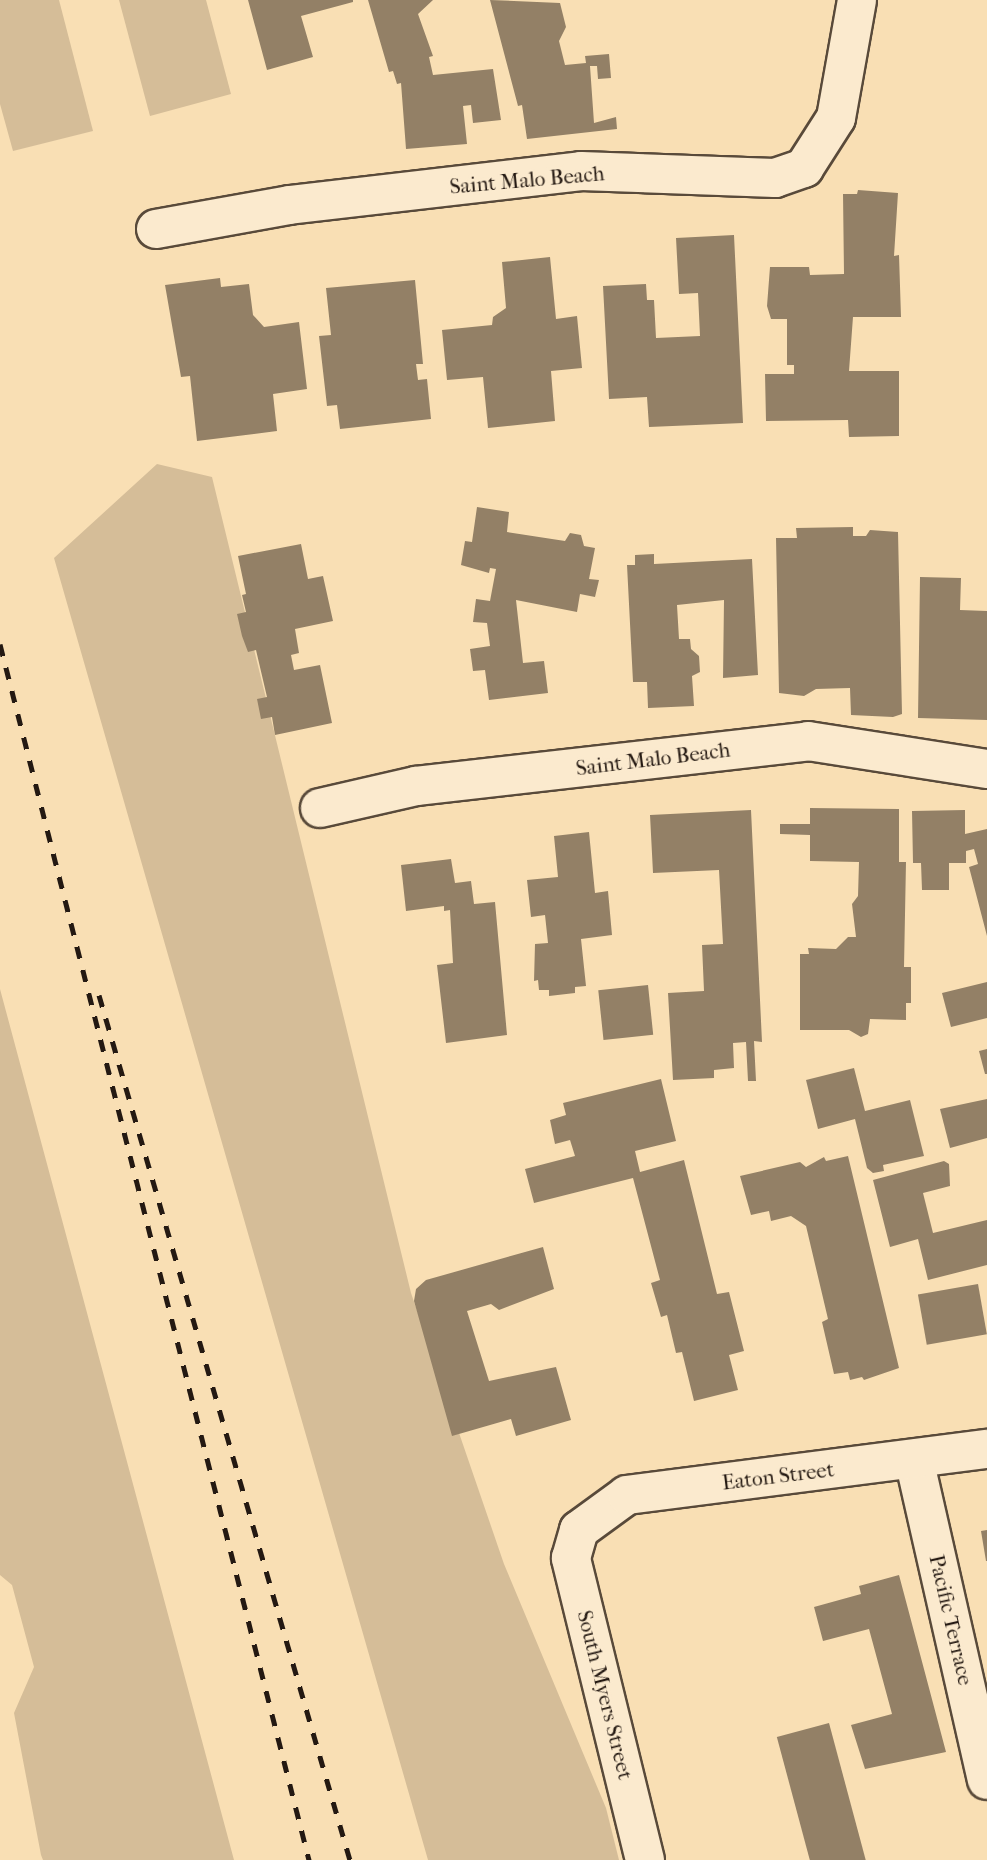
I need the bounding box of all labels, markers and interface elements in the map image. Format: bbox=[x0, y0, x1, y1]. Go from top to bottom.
street label: Saint Malo Beach bbox=[449, 161, 605, 199]
street label: Saint Malo Beach bbox=[574, 737, 732, 781]
street label: Eaton Street bbox=[721, 1457, 835, 1495]
street label: Pacific Terrace bbox=[924, 1552, 978, 1688]
street label: South Myers Street bbox=[572, 1608, 638, 1782]

